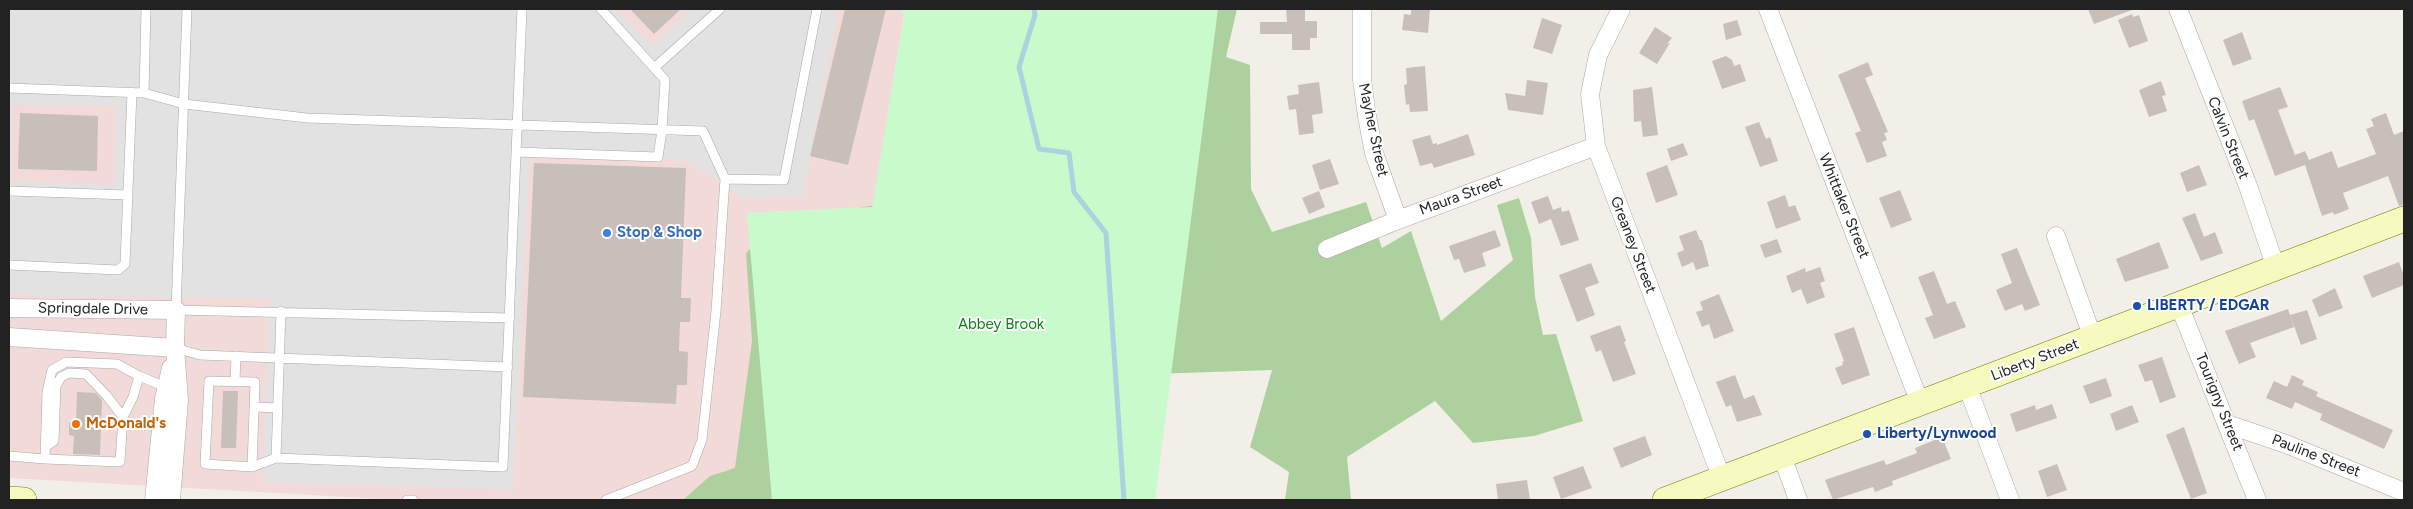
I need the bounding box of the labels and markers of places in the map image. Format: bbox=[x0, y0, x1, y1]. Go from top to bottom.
place label: Stop & Shop bbox=[617, 224, 702, 242]
marker: Stop & Shop bbox=[601, 227, 613, 239]
place label: LIBERTY / EDGAR bbox=[2147, 297, 2269, 315]
marker: LIBERTY / EDGAR bbox=[2131, 300, 2143, 312]
place label: McDonald's bbox=[86, 415, 166, 433]
marker: McDonald's bbox=[70, 418, 82, 430]
place label: Liberty/Lynwood bbox=[1877, 425, 1996, 443]
marker: Liberty/Lynwood bbox=[1861, 428, 1873, 440]

